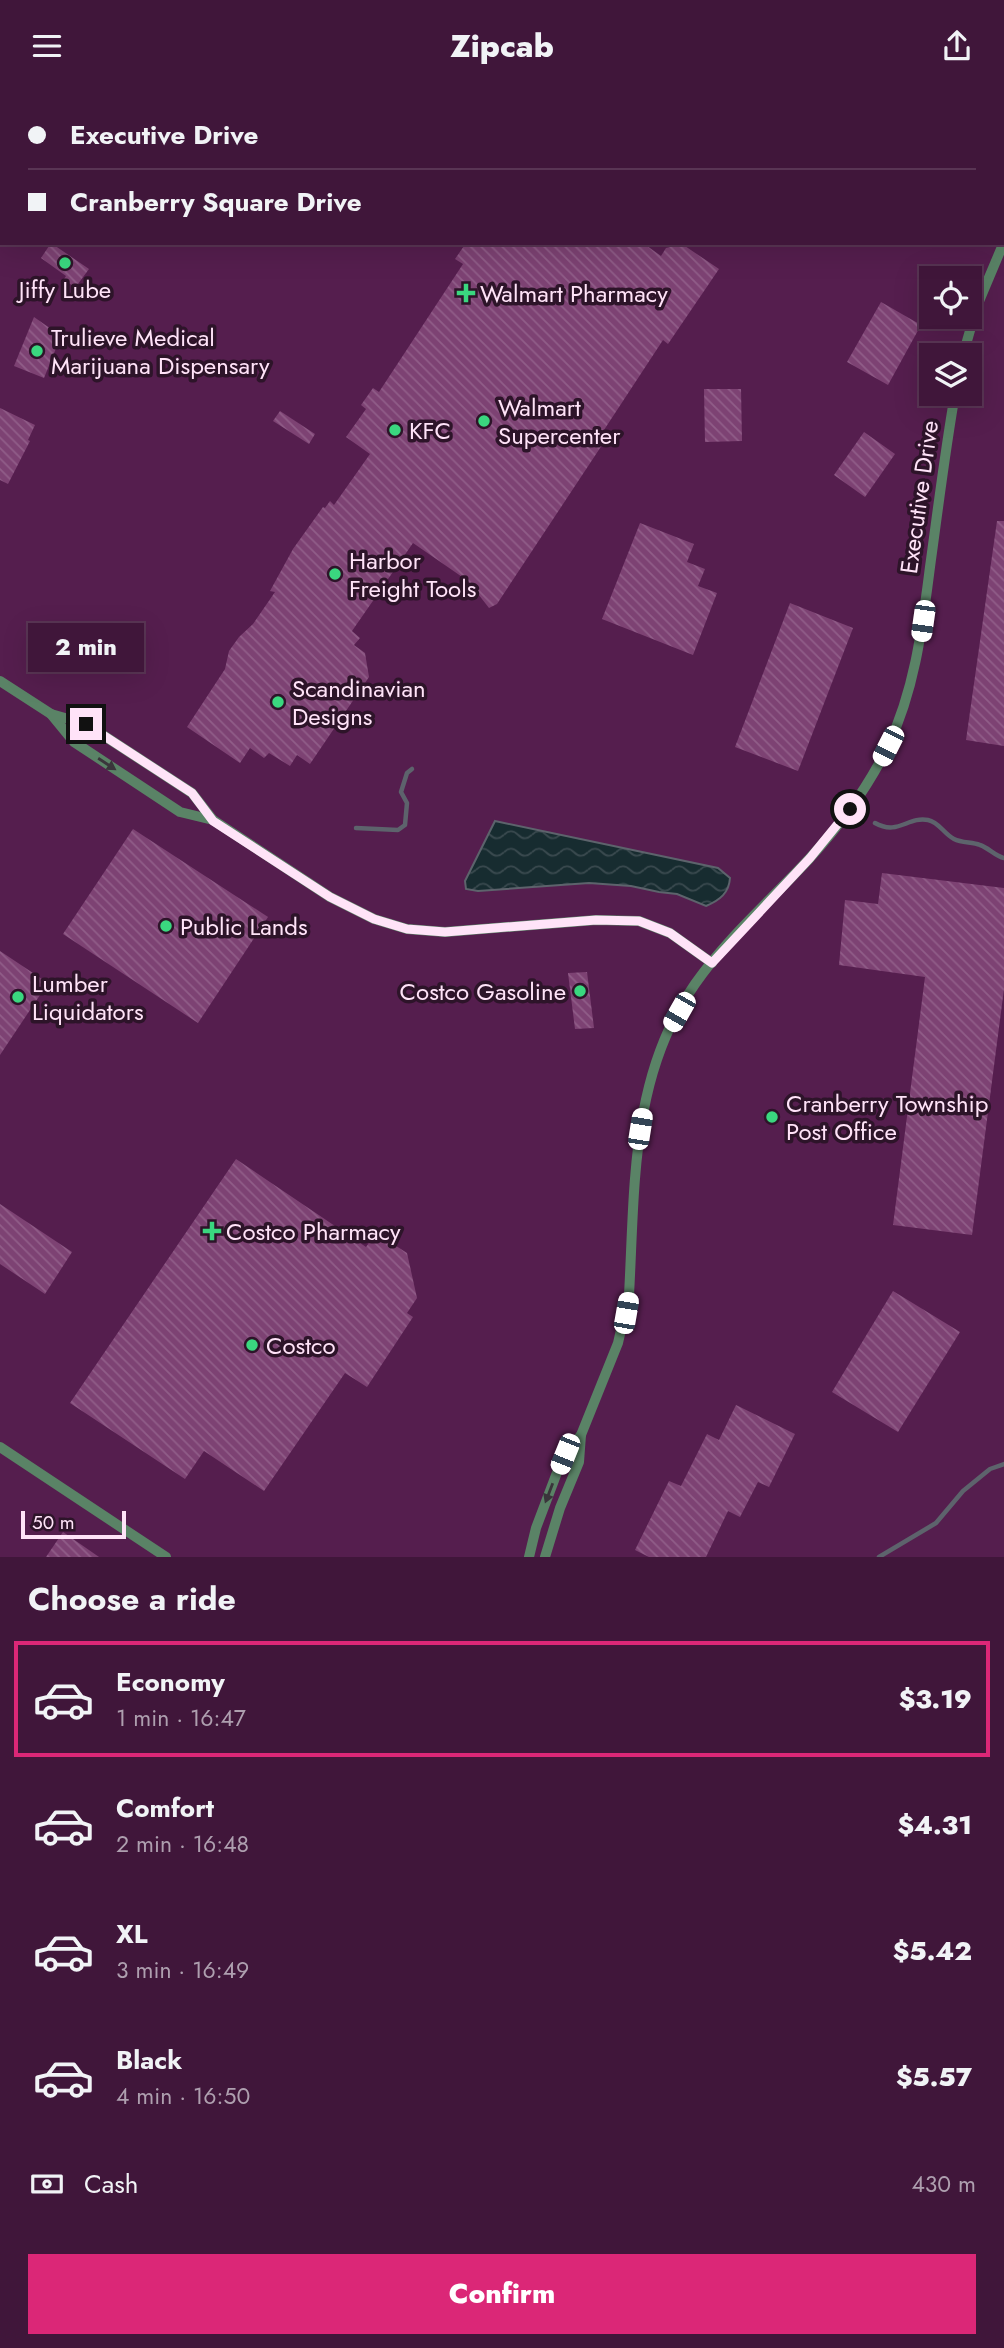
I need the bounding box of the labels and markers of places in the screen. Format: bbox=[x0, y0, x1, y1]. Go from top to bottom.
marker: Jiffy Lube bbox=[57, 255, 73, 271]
place label: Jiffy Lube bbox=[16, 272, 111, 307]
place label: Walmart Pharmacy bbox=[480, 276, 668, 311]
marker: Walmart Pharmacy bbox=[458, 285, 474, 301]
place label: Trulieve Medical Marijuana Dispensary bbox=[51, 320, 270, 383]
marker: Trulieve Medical Marijuana Dispensary bbox=[29, 343, 45, 359]
place label: Walmart Supercenter bbox=[498, 390, 621, 453]
place label: KFC bbox=[409, 413, 451, 448]
marker: Walmart Supercenter bbox=[476, 413, 492, 429]
marker: KFC bbox=[387, 422, 403, 438]
place label: Harbor Freight Tools bbox=[349, 543, 476, 606]
marker: Harbor Freight Tools bbox=[327, 566, 343, 582]
place label: Scandinavian Designs bbox=[292, 671, 426, 734]
marker: Scandinavian Designs bbox=[270, 694, 286, 710]
place label: Public Lands bbox=[180, 909, 308, 944]
marker: Public Lands bbox=[158, 918, 174, 934]
place label: Lumber Liquidators bbox=[32, 966, 144, 1029]
place label: Costco Gasoline bbox=[400, 974, 566, 1009]
marker: Costco Gasoline bbox=[572, 983, 588, 999]
marker: Lumber Liquidators bbox=[10, 989, 26, 1005]
place label: Cranberry Township Post Office bbox=[786, 1086, 988, 1149]
marker: Cranberry Township Post Office bbox=[764, 1109, 780, 1125]
place label: Costco Pharmacy bbox=[226, 1214, 401, 1249]
marker: Costco Pharmacy bbox=[204, 1223, 220, 1239]
place label: Costco bbox=[266, 1328, 336, 1363]
marker: Costco bbox=[244, 1337, 260, 1353]

